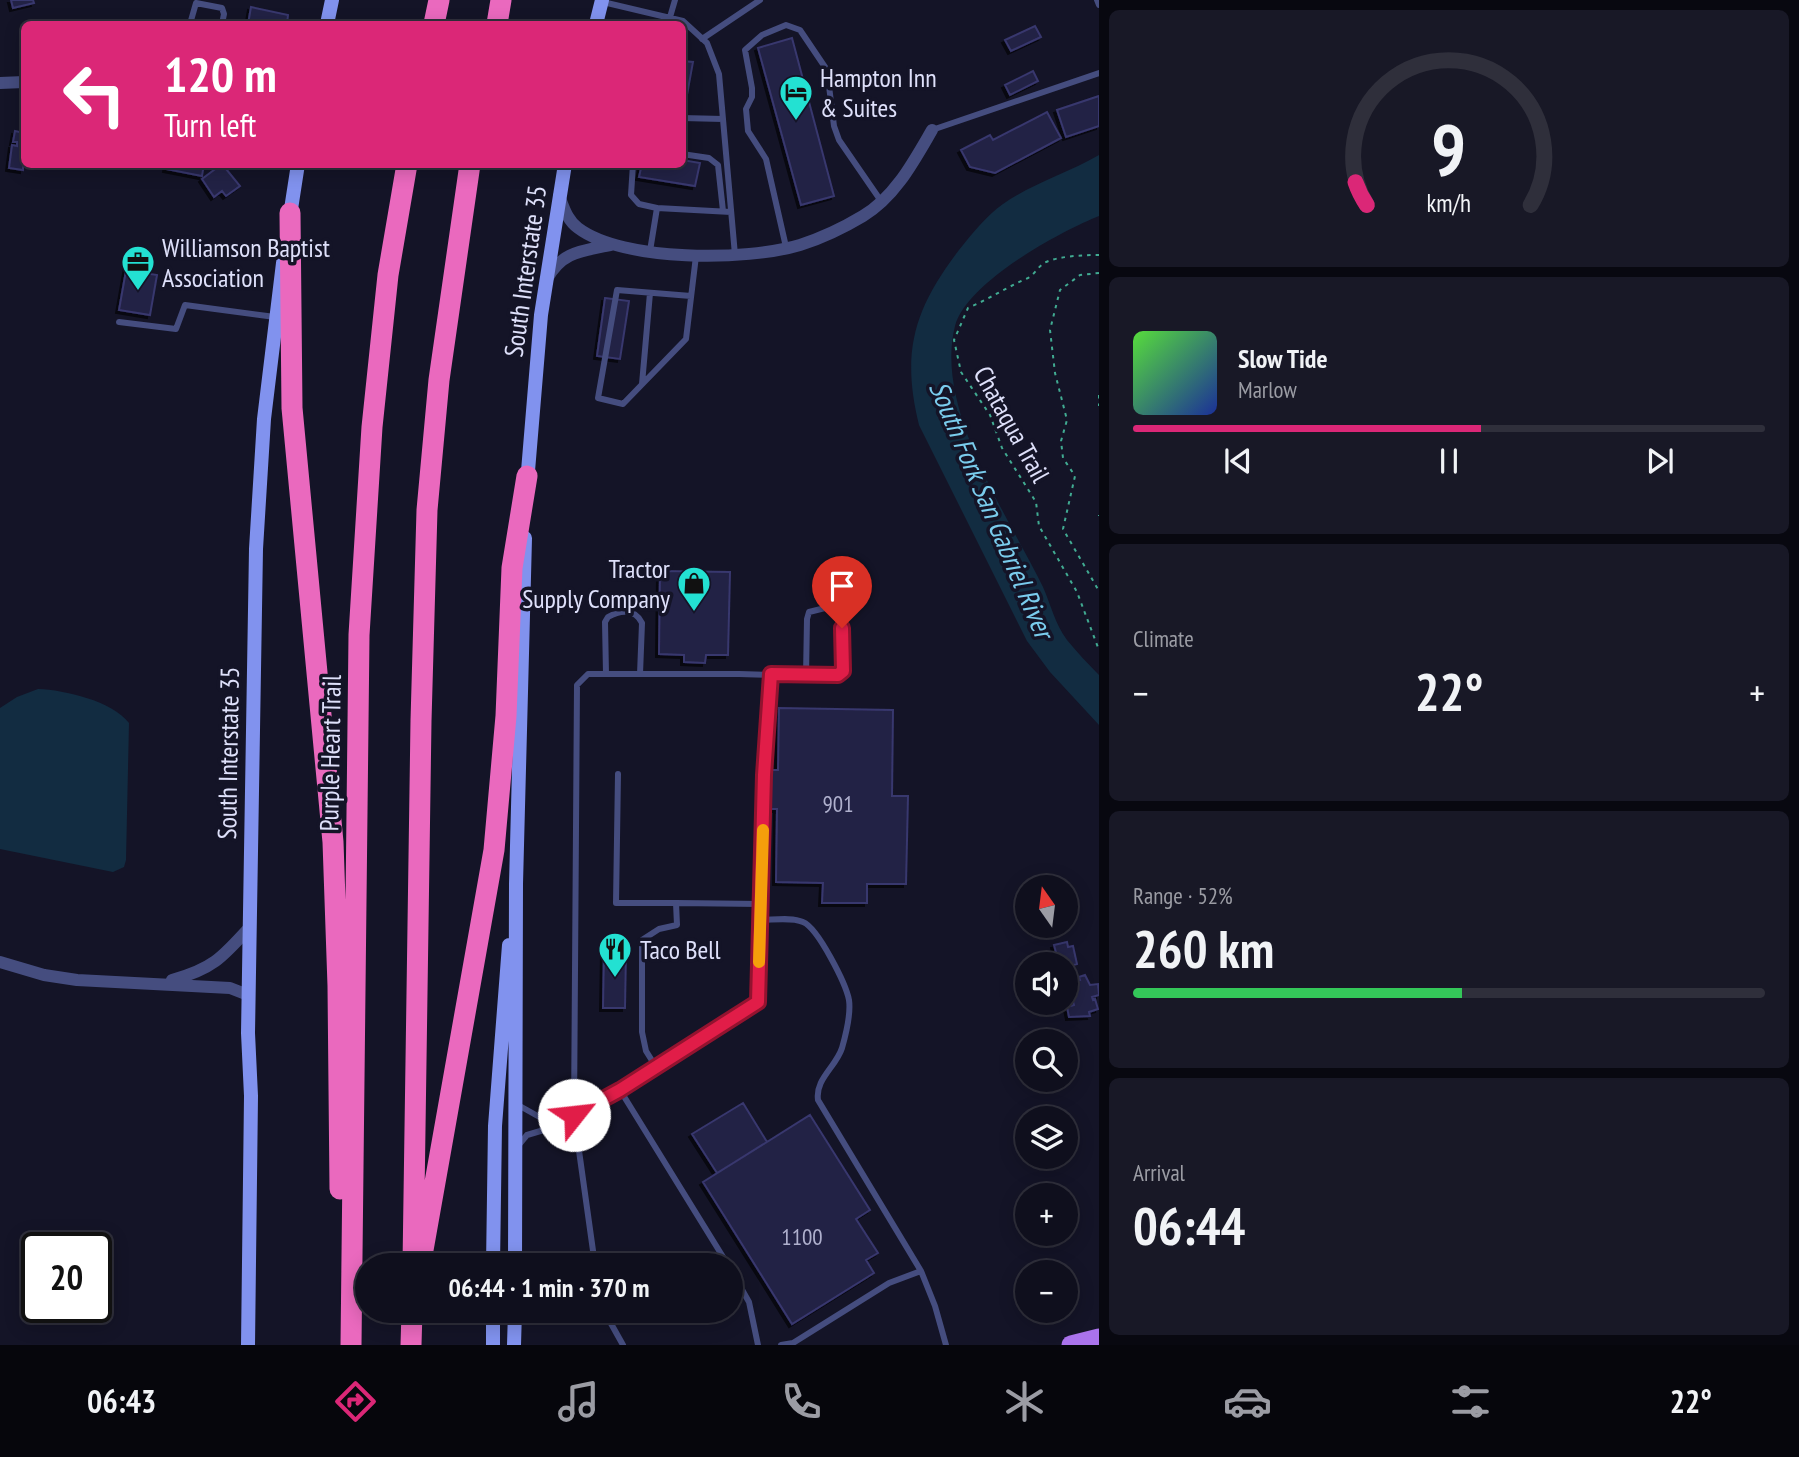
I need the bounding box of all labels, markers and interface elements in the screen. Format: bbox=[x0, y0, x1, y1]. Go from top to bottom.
text: 120 m bbox=[164, 42, 277, 106]
icon: left bbox=[49, 49, 140, 140]
place label: Hampton Inn & Suites bbox=[820, 61, 937, 124]
hotel icon: Hampton Inn & Suites bbox=[777, 73, 815, 122]
text: 9 bbox=[1432, 101, 1466, 195]
text: Turn left bbox=[164, 104, 256, 146]
street label: South Interstate 35 bbox=[497, 183, 553, 359]
text: km/h bbox=[1427, 186, 1471, 218]
place label: Williamson Baptist Association bbox=[162, 231, 330, 294]
office icon: Williamson Baptist Association bbox=[119, 243, 157, 292]
text: Slow Tide bbox=[1238, 342, 1328, 375]
street label: Chataqua Trail bbox=[967, 360, 1057, 488]
water label: South Fork San Gabriel River bbox=[921, 375, 1065, 647]
text: Marlow bbox=[1238, 375, 1297, 404]
icon: previous bbox=[1219, 442, 1257, 480]
icon: pause bbox=[1430, 442, 1468, 480]
icon: next bbox=[1641, 442, 1679, 480]
place label: Tractor Supply Company bbox=[522, 552, 670, 615]
pin bbox=[812, 556, 872, 628]
shop icon: Tractor Supply Company bbox=[675, 564, 713, 613]
icon: arrive bbox=[823, 567, 861, 605]
text: Climate bbox=[1133, 624, 1194, 653]
text: 22° bbox=[1415, 658, 1483, 725]
street label: South Interstate 35 bbox=[210, 666, 246, 840]
text: − bbox=[1133, 668, 1149, 717]
text: + bbox=[1749, 668, 1765, 717]
street label: Purple Heart Trail bbox=[312, 674, 348, 832]
house number: 901 bbox=[822, 789, 854, 818]
north arrow bbox=[1015, 875, 1078, 938]
map controls bbox=[1015, 875, 1078, 1323]
text: Range · 52% bbox=[1133, 881, 1233, 910]
text: 260 km bbox=[1133, 915, 1274, 982]
restaurant icon: Taco Bell bbox=[596, 930, 634, 979]
place label: Taco Bell bbox=[640, 933, 720, 966]
button: sound bbox=[1015, 952, 1078, 1015]
button: search bbox=[1015, 1029, 1078, 1092]
position arrow bbox=[537, 1078, 611, 1152]
button: layers bbox=[1015, 1106, 1078, 1169]
text: Arrival bbox=[1133, 1158, 1185, 1187]
button: + bbox=[1015, 1183, 1078, 1246]
text: 06:44 bbox=[1133, 1192, 1245, 1259]
house number: 1100 bbox=[781, 1222, 823, 1251]
speed limit sign: 20 bbox=[21, 1232, 112, 1323]
button: − bbox=[1015, 1260, 1078, 1323]
text: 06:44 · 1 min · 370 m bbox=[449, 1271, 649, 1304]
icon: directions bbox=[331, 1377, 380, 1426]
icon: music bbox=[554, 1377, 603, 1426]
icon: phone bbox=[777, 1377, 826, 1426]
icon: climate bbox=[1000, 1377, 1049, 1426]
icon: car bbox=[1223, 1377, 1272, 1426]
icon: filters bbox=[1446, 1377, 1495, 1426]
text: 06:43 bbox=[87, 1380, 156, 1422]
text: 22° bbox=[1670, 1380, 1712, 1422]

